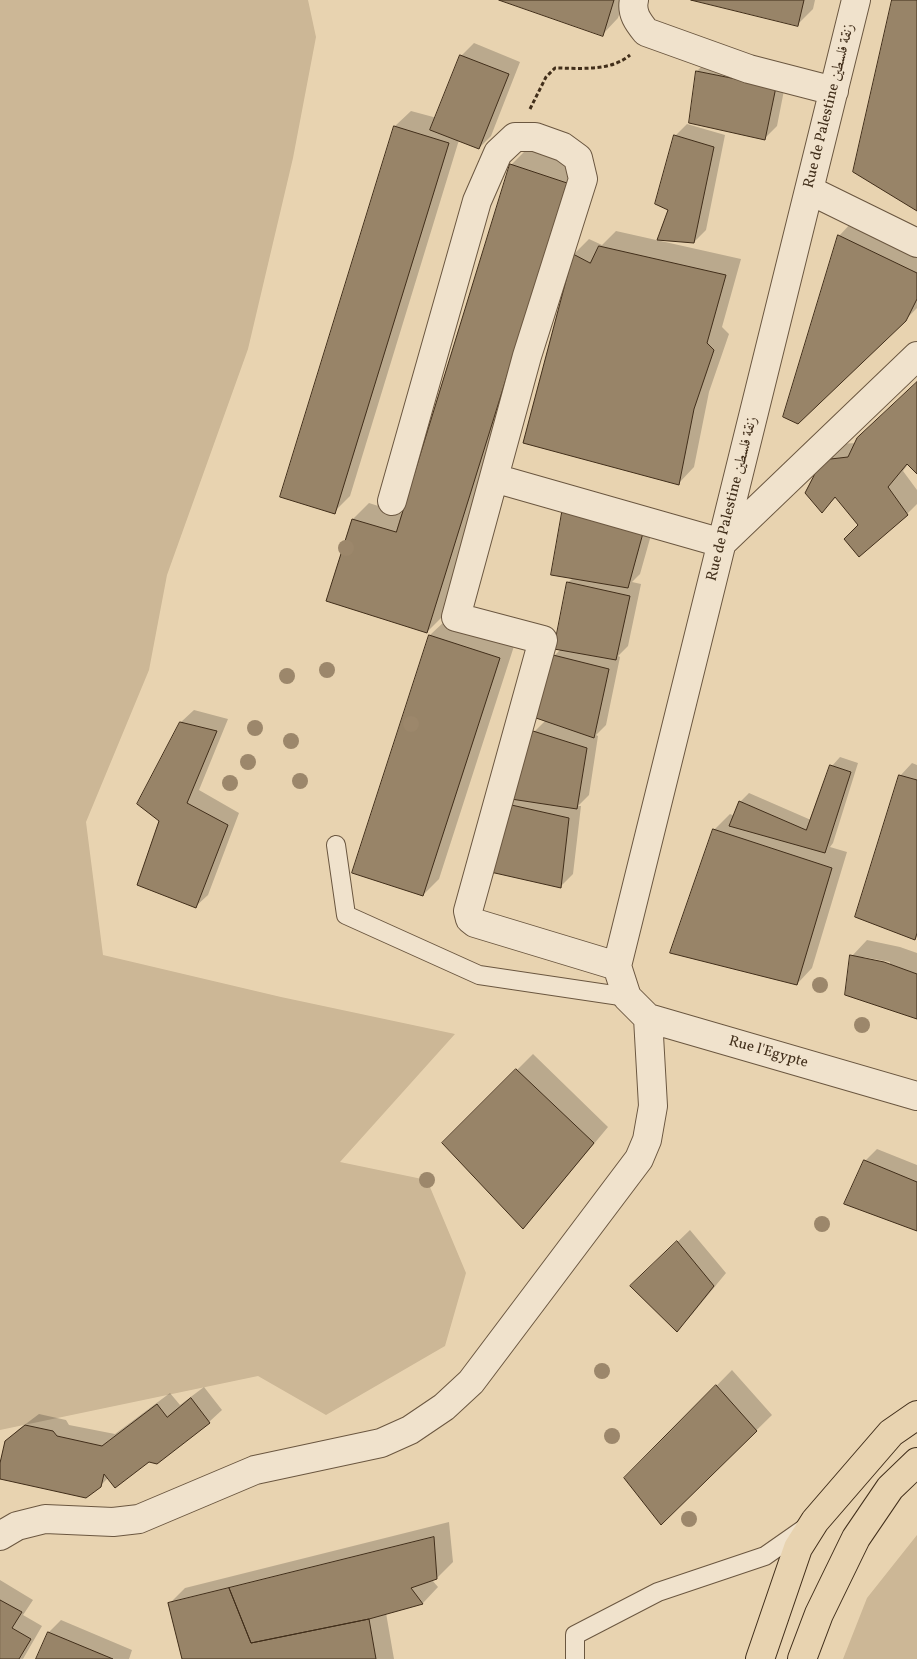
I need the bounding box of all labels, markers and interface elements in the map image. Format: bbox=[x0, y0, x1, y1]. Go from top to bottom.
street label: Rue de Palestine زنقة فلسطين bbox=[801, 22, 859, 190]
street label: Rue de Palestine زنقة فلسطين bbox=[704, 415, 762, 583]
street label: Rue l'Egypte bbox=[726, 1033, 810, 1073]

